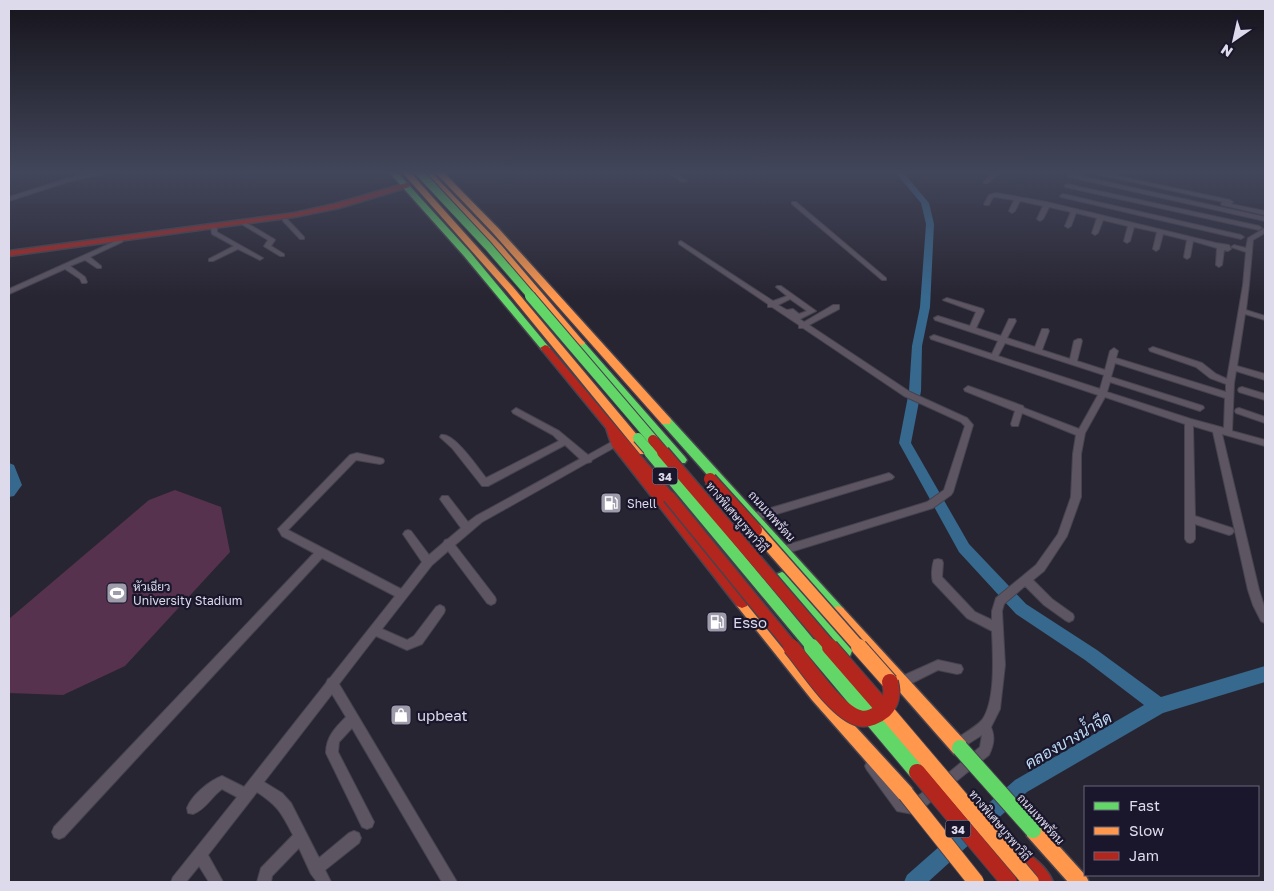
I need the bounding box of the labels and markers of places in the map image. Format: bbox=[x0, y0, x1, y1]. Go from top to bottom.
fuel station icon: Shell bbox=[599, 491, 623, 515]
place label: Shell bbox=[627, 496, 657, 511]
place label: หัวเฉียว University Stadium bbox=[133, 579, 242, 608]
sports icon: หัวเฉียว University Stadium bbox=[105, 581, 129, 605]
fuel station icon: Esso bbox=[705, 610, 729, 634]
place label: Esso bbox=[733, 613, 767, 631]
shop icon: upbeat bbox=[389, 703, 413, 727]
place label: upbeat bbox=[417, 706, 468, 724]

